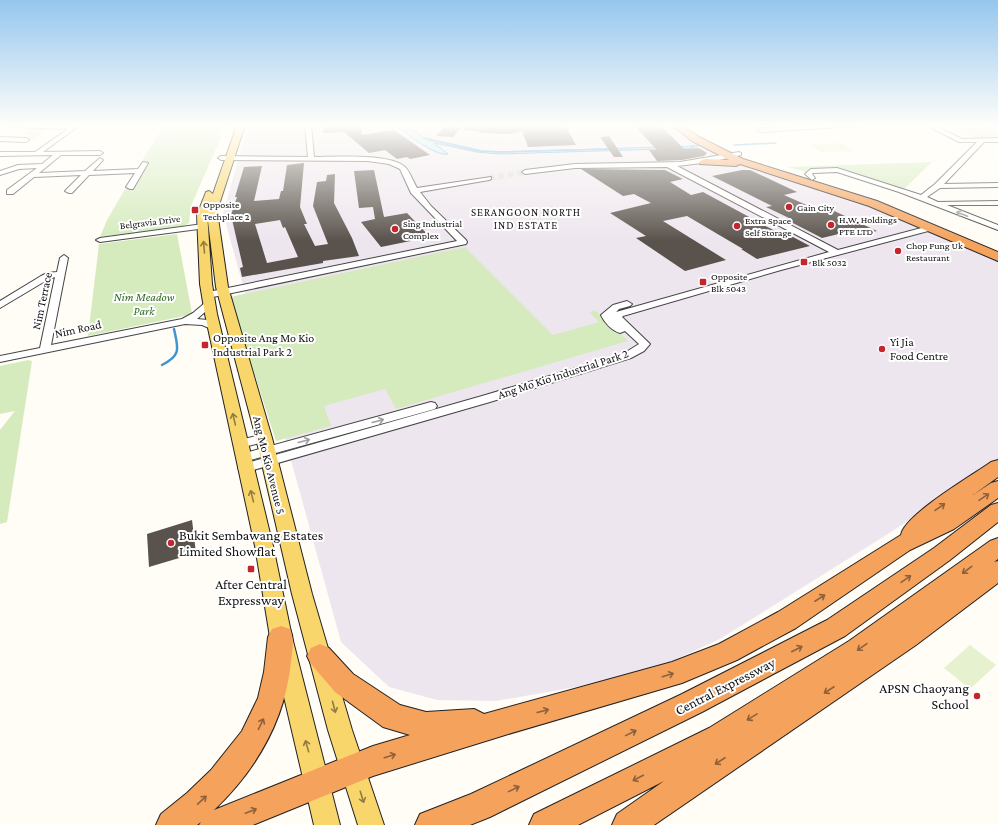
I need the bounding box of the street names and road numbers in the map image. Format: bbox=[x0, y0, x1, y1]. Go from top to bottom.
street label: Belgravia Drive bbox=[119, 213, 181, 231]
street label: Nim Terrace bbox=[29, 271, 55, 331]
street label: Nim Road bbox=[53, 317, 103, 341]
street label: Ang Mo Kio Industrial Park 2 bbox=[496, 346, 630, 402]
street label: Ang Mo Kio Avenue 5 bbox=[250, 414, 288, 516]
street label: Central Expressway bbox=[672, 654, 778, 718]

